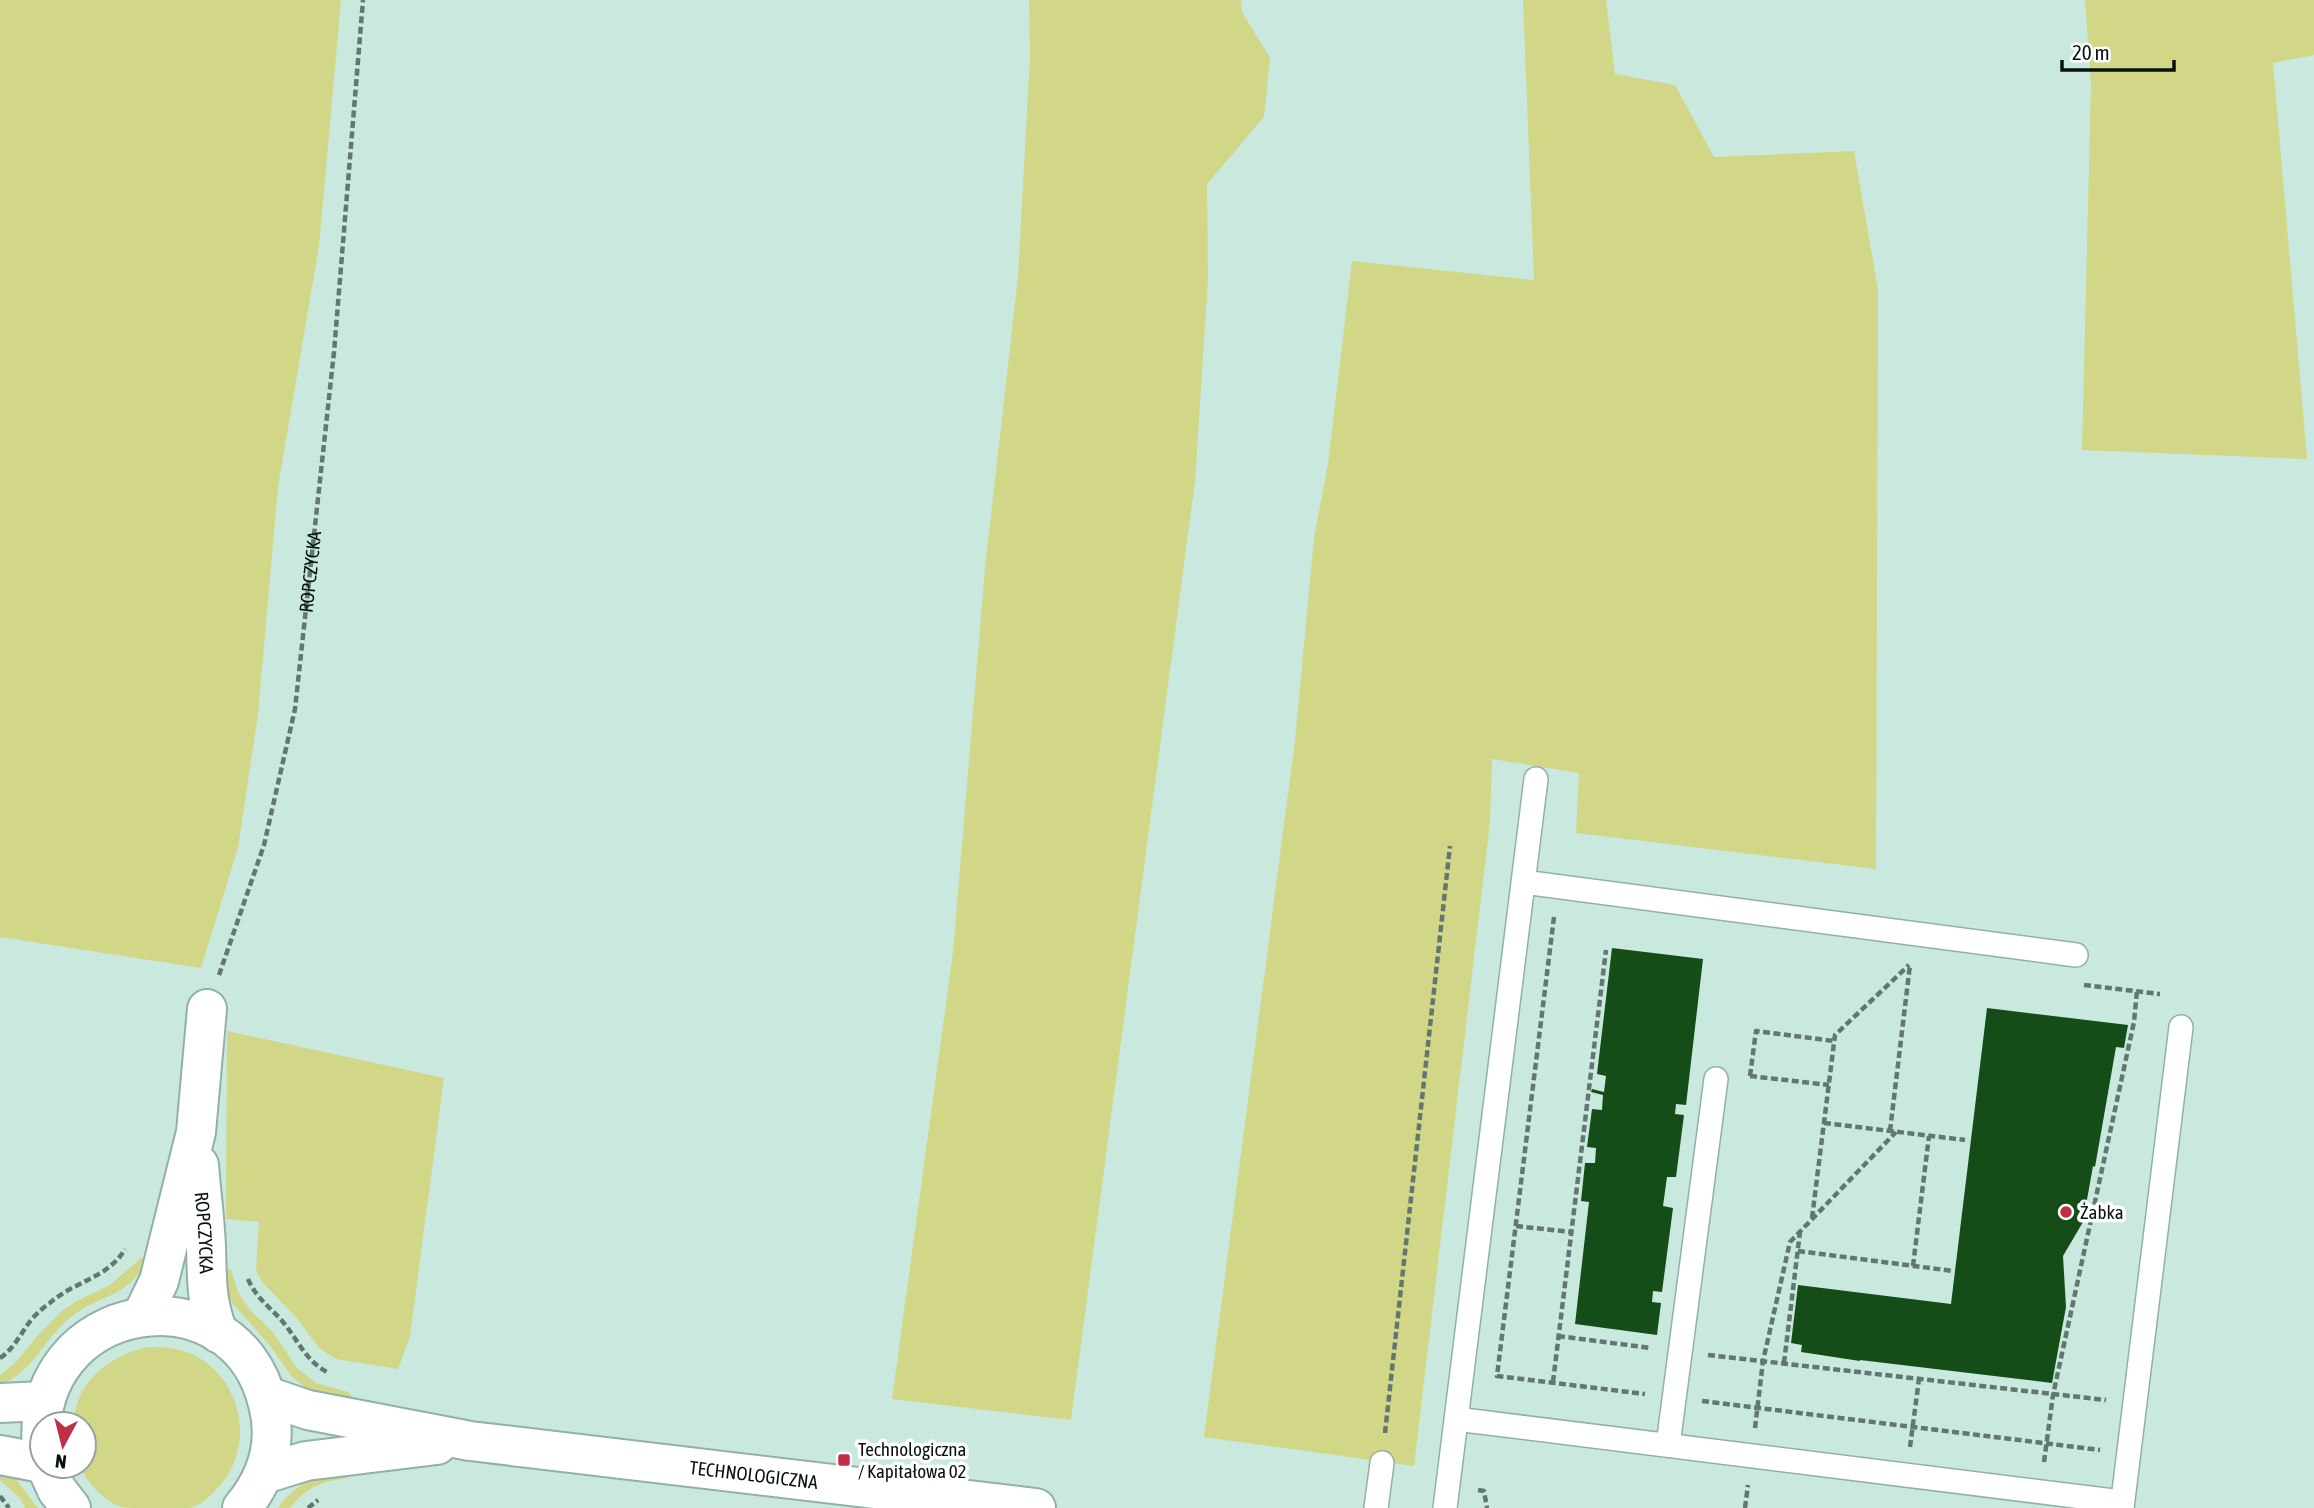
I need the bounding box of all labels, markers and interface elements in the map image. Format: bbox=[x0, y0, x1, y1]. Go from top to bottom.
scale bar bbox=[2062, 28, 2174, 72]
text: 20 m bbox=[2072, 40, 2110, 64]
street label: ROPCZYCKA bbox=[295, 529, 325, 614]
street label: ROPCZYCKA bbox=[190, 1191, 218, 1275]
place label: Żabka bbox=[2080, 1201, 2124, 1223]
marker: Żabka bbox=[2058, 1204, 2074, 1220]
north arrow bbox=[28, 1410, 98, 1480]
place label: Technologiczna / Kapitałowa 02 bbox=[858, 1438, 967, 1482]
text: N bbox=[54, 1450, 68, 1473]
marker: Technologiczna / Kapitałowa 02 bbox=[836, 1452, 852, 1468]
street label: TECHNOLOGICZNA bbox=[688, 1456, 820, 1493]

